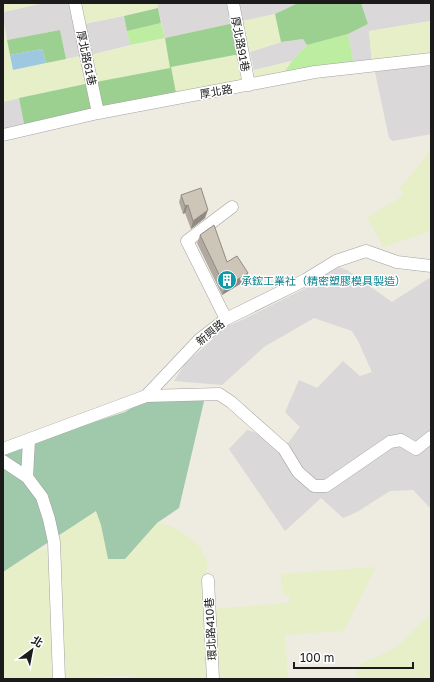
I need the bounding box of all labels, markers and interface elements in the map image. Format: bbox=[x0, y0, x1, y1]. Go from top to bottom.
street label: 厚北路91巷 bbox=[229, 15, 253, 73]
street label: 厚北路61巷 bbox=[75, 29, 99, 87]
street label: 厚北路 bbox=[199, 82, 233, 100]
building icon: 承鋐工業社（精密塑膠模具製造） bbox=[216, 269, 238, 291]
place label: 承鋐工業社（精密塑膠模具製造） bbox=[241, 274, 406, 287]
street label: 新興路 bbox=[193, 317, 227, 347]
street label: 環北路410巷 bbox=[202, 597, 218, 661]
north arrow bbox=[12, 630, 52, 670]
text: 北 bbox=[29, 633, 46, 650]
scale bar bbox=[294, 644, 413, 670]
text: 100 m bbox=[300, 650, 334, 665]

